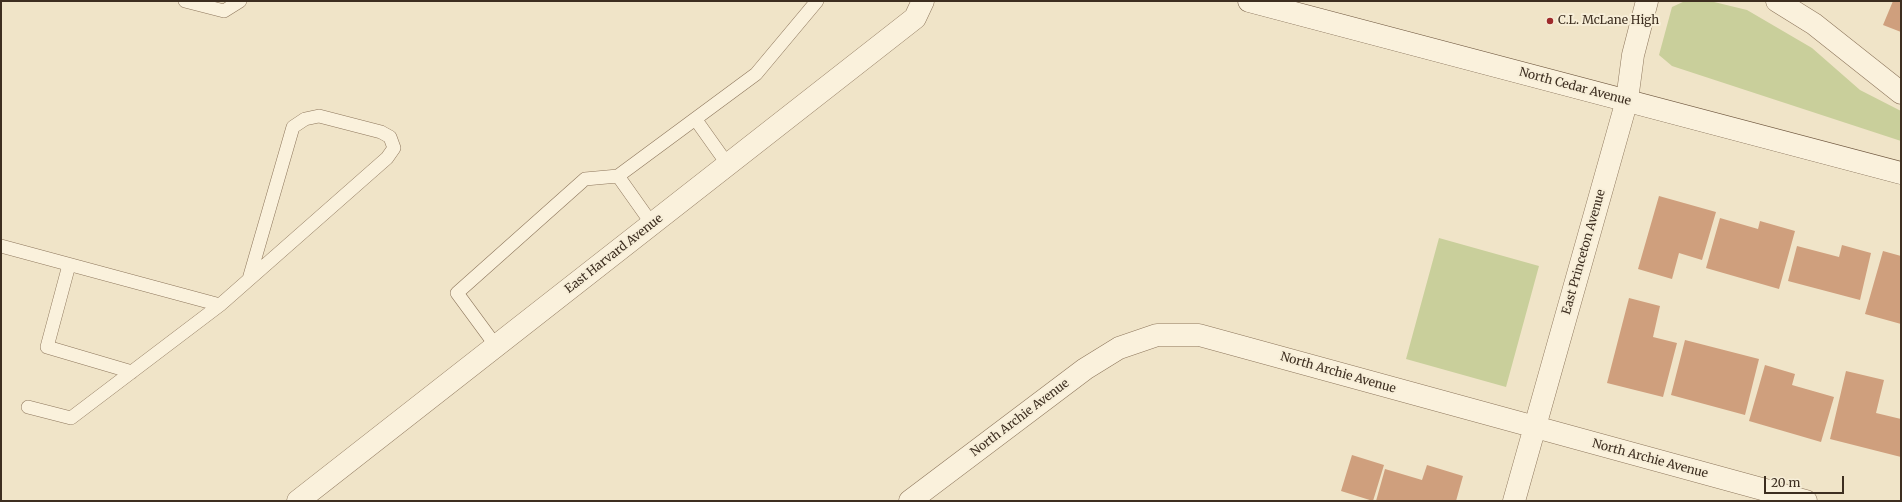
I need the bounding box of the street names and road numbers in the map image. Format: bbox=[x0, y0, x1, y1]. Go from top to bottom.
street label: North Cedar Avenue bbox=[1518, 65, 1632, 109]
street label: East Princeton Avenue bbox=[1559, 188, 1609, 316]
street label: East Harvard Avenue bbox=[562, 211, 666, 297]
street label: North Archie Avenue bbox=[1279, 350, 1397, 396]
street label: North Archie Avenue bbox=[968, 376, 1072, 460]
street label: North Archie Avenue bbox=[1590, 437, 1710, 481]

